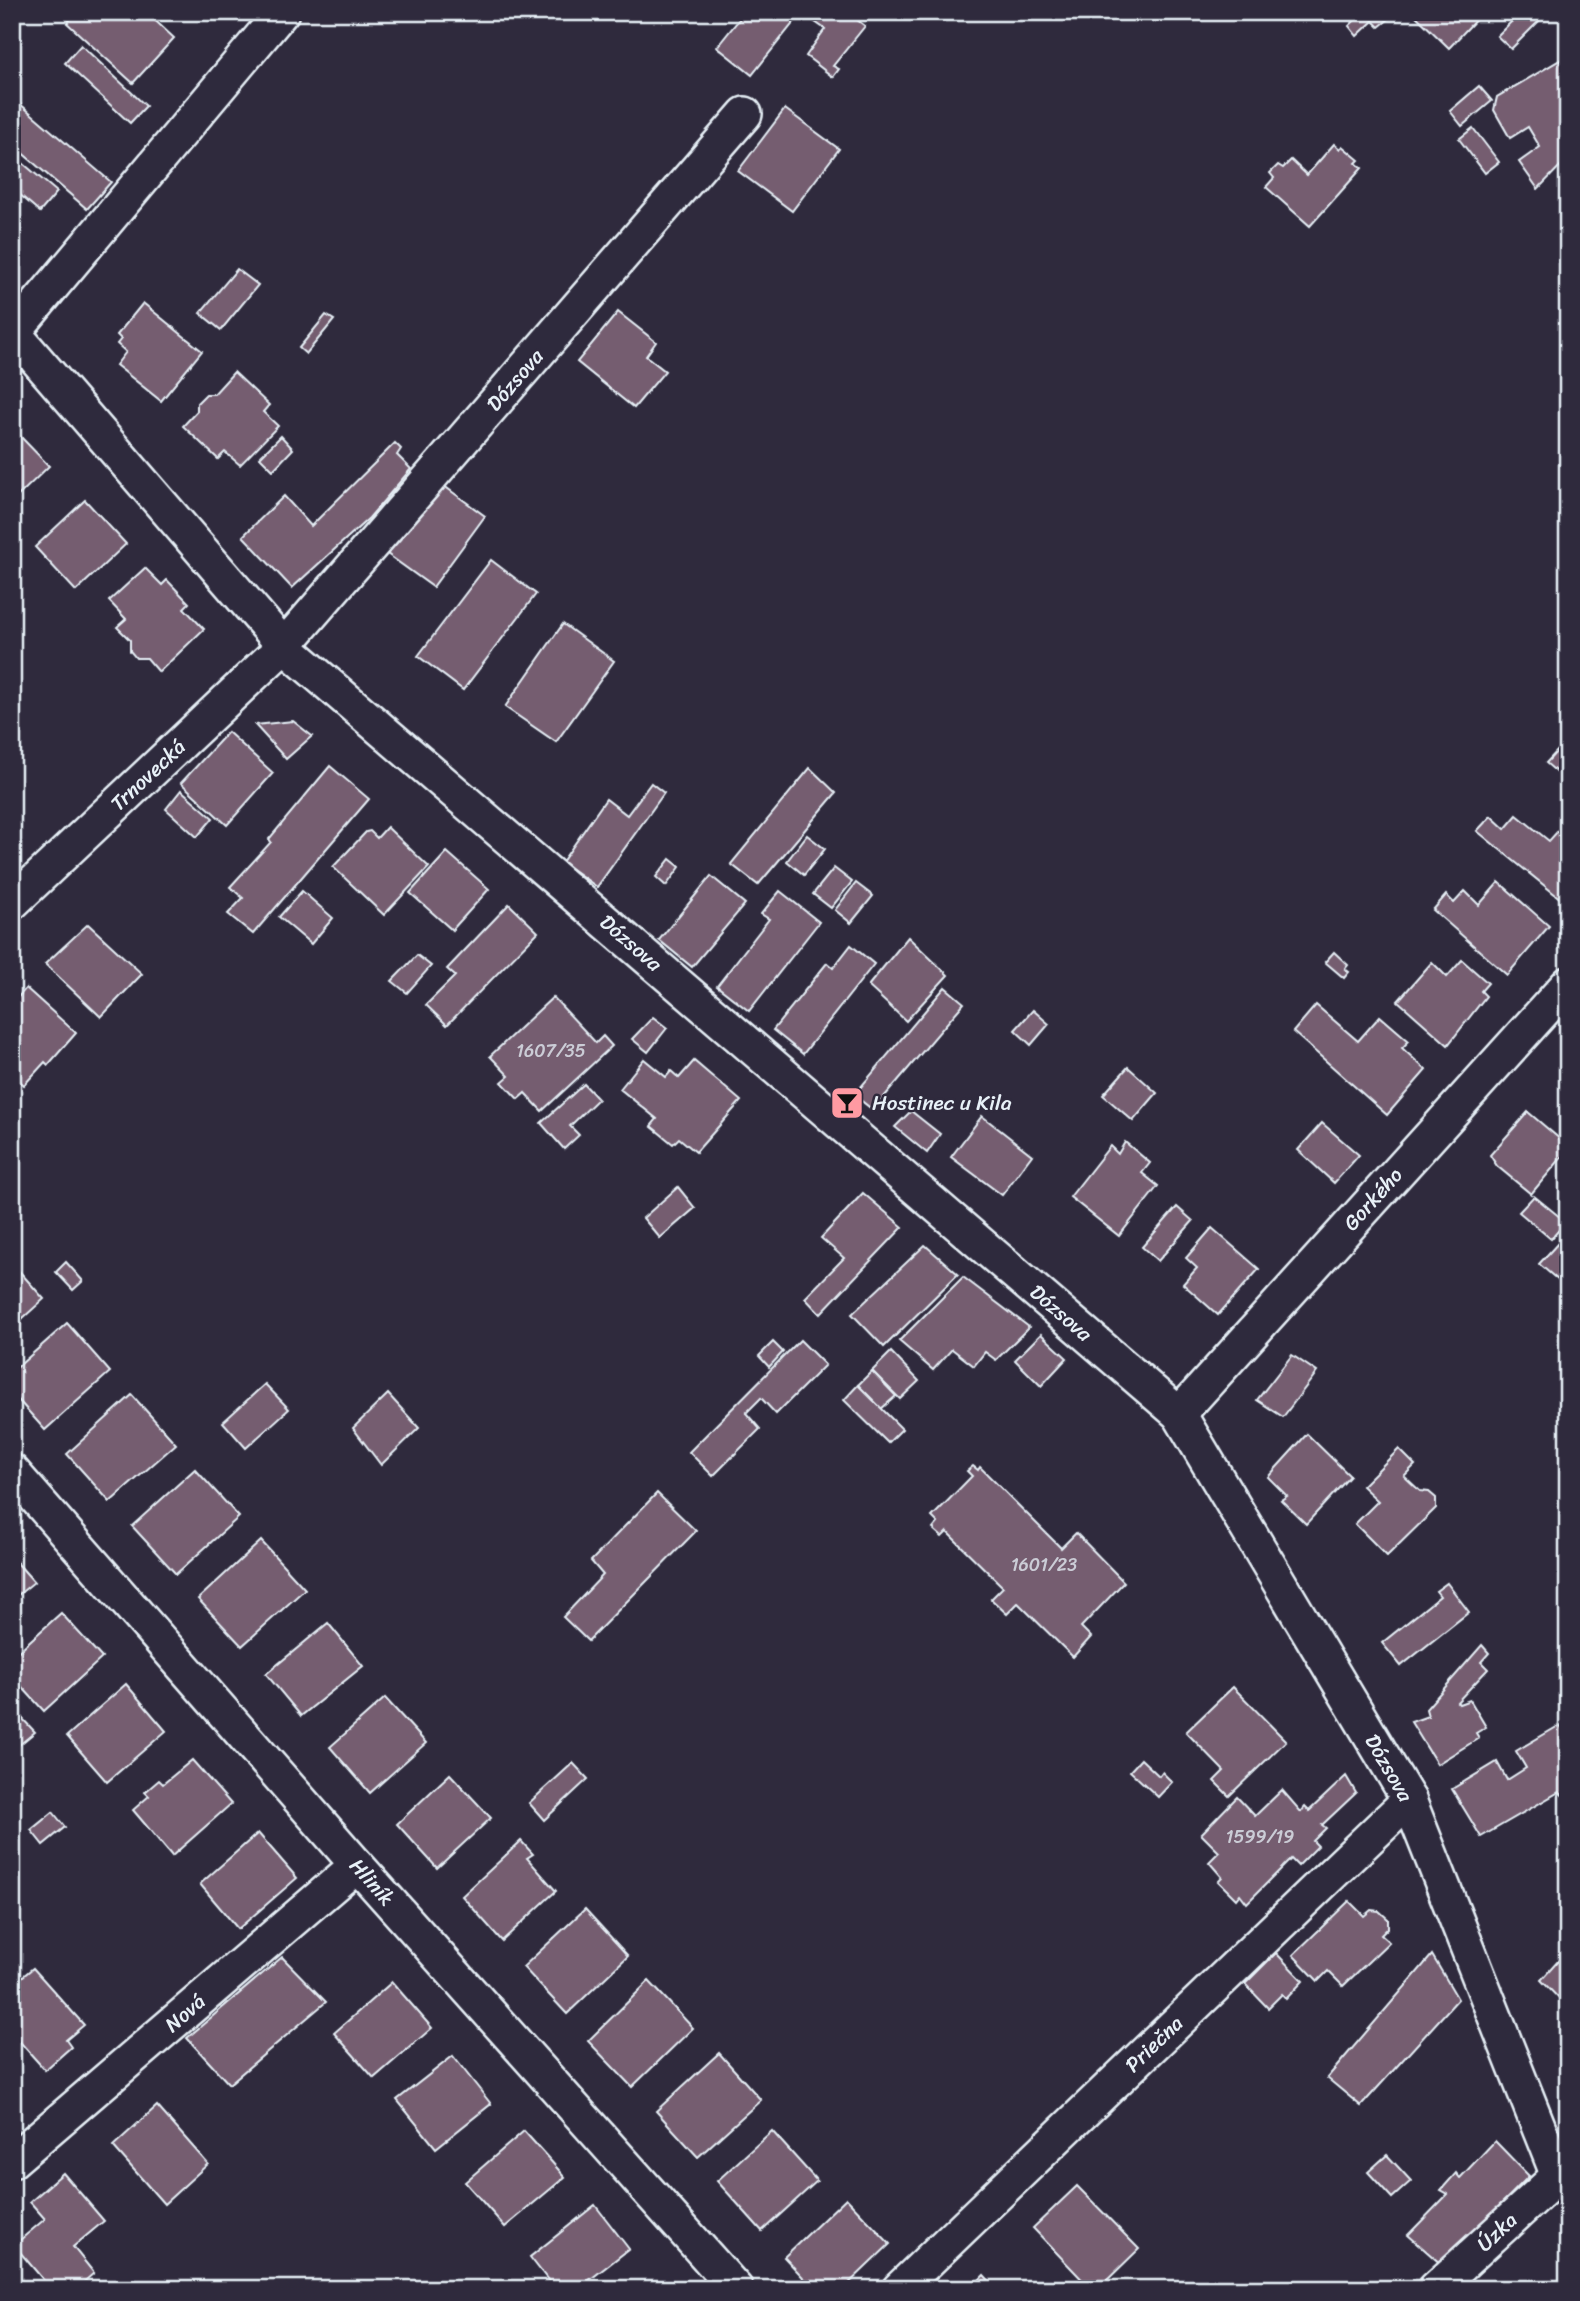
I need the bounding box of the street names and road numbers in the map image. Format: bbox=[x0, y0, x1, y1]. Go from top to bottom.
street label: Dózsova bbox=[476, 339, 554, 420]
street label: Trnovecká bbox=[101, 729, 195, 821]
street label: Dózsova bbox=[591, 904, 672, 982]
street label: Gorkého bbox=[1333, 1158, 1413, 1240]
street label: Dózsova bbox=[1021, 1274, 1102, 1352]
street label: Dózsova bbox=[1354, 1727, 1424, 1810]
street label: Hliník bbox=[340, 1849, 404, 1915]
street label: Nová bbox=[155, 1983, 215, 2042]
street label: Priečna bbox=[1116, 2006, 1193, 2082]
street label: Úzka bbox=[1467, 2202, 1527, 2261]

